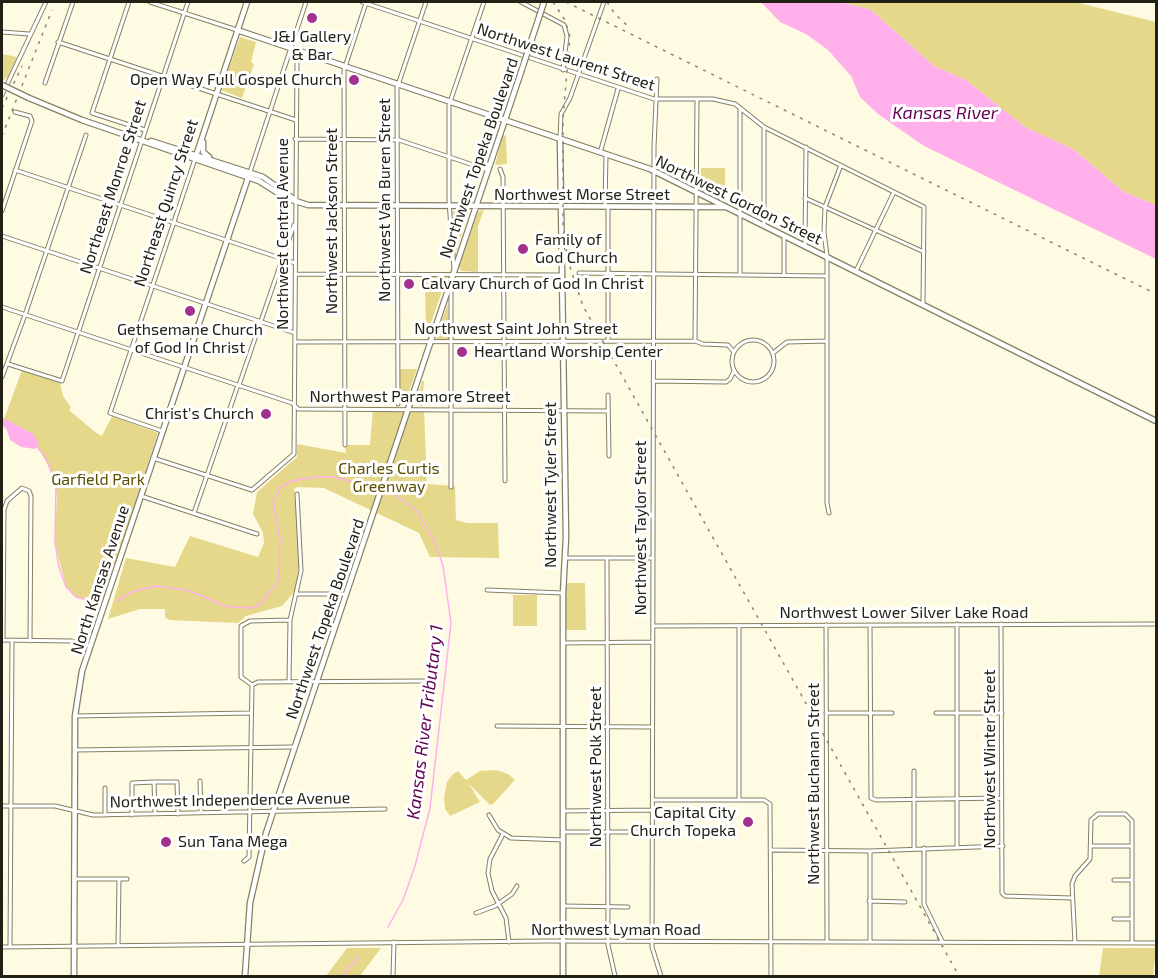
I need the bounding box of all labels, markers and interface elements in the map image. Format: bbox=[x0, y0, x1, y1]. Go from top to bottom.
marker: J&J Gallery & Bar bbox=[305, 11, 319, 25]
street label: Northwest Laurent Street bbox=[475, 19, 657, 95]
place label: J&J Gallery & Bar bbox=[273, 27, 351, 65]
street label: Northwest Topeka Boulevard bbox=[436, 55, 522, 261]
place label: Open Way Full Gospel Church bbox=[130, 70, 342, 90]
marker: Open Way Full Gospel Church bbox=[347, 73, 361, 87]
street label: Northeast Monroe Street bbox=[76, 98, 150, 276]
street label: Northwest Van Buren Street bbox=[375, 98, 395, 302]
water label: Kansas River bbox=[892, 102, 998, 124]
street label: Northeast Quincy Street bbox=[130, 117, 202, 289]
street label: Northwest Jackson Street bbox=[322, 128, 342, 314]
street label: Northwest Central Avenue bbox=[273, 138, 293, 330]
street label: Northwest Gordon Street bbox=[653, 151, 825, 249]
street label: Northwest Morse Street bbox=[494, 185, 670, 205]
place label: Family of God Church bbox=[535, 230, 618, 268]
marker: Family of God Church bbox=[516, 242, 530, 256]
place label: Calvary Church of God In Christ bbox=[421, 274, 644, 294]
marker: Calvary Church of God In Christ bbox=[402, 277, 416, 291]
marker: Gethsemane Church of God In Christ bbox=[183, 304, 197, 318]
street label: Northwest Saint John Street bbox=[414, 319, 618, 339]
place label: Gethsemane Church of God In Christ bbox=[117, 320, 263, 358]
place label: Heartland Worship Center bbox=[474, 342, 663, 362]
marker: Heartland Worship Center bbox=[455, 345, 469, 359]
street label: Northwest Paramore Street bbox=[310, 387, 510, 407]
street label: Northwest Tyler Street bbox=[541, 402, 561, 568]
place label: Christ's Church bbox=[145, 404, 254, 424]
marker: Christ's Church bbox=[259, 407, 273, 421]
street label: Northwest Taylor Street bbox=[631, 440, 651, 616]
park label: Charles Curtis Greenway bbox=[338, 459, 440, 497]
park label: Garfield Park bbox=[51, 470, 145, 490]
street label: North Kansas Avenue bbox=[67, 503, 133, 657]
street label: Northwest Topeka Boulevard bbox=[282, 516, 368, 722]
street label: Northwest Lower Silver Lake Road bbox=[780, 603, 1028, 623]
water label: Kansas River Tributary 1 bbox=[402, 624, 448, 820]
street label: Northwest Winter Street bbox=[980, 669, 1000, 849]
street label: Northwest Buchanan Street bbox=[804, 683, 824, 885]
street label: Northwest Polk Street bbox=[586, 686, 606, 848]
street label: Northwest Independence Avenue bbox=[110, 788, 350, 812]
place label: Capital City Church Topeka bbox=[630, 803, 736, 841]
marker: Capital City Church Topeka bbox=[741, 815, 755, 829]
place label: Sun Tana Mega bbox=[178, 832, 287, 852]
marker: Sun Tana Mega bbox=[159, 835, 173, 849]
street label: Northwest Lyman Road bbox=[531, 920, 701, 940]

